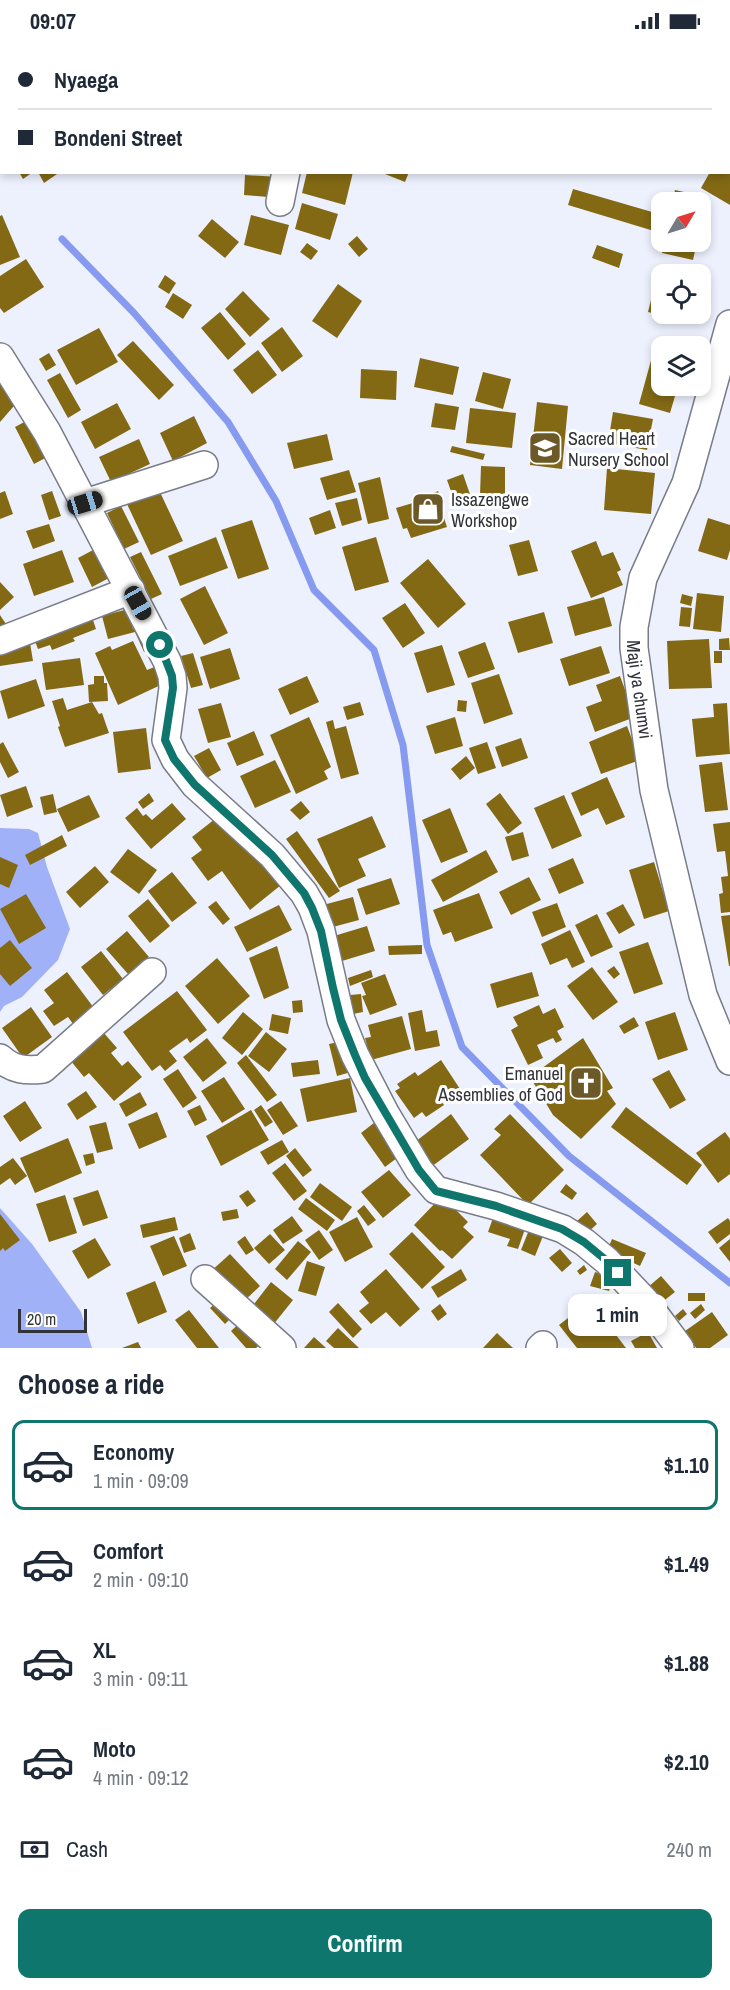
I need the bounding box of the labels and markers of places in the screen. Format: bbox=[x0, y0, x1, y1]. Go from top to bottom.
place label: Sacred Heart Nursery School bbox=[568, 426, 669, 472]
school or university icon: Sacred Heart Nursery School bbox=[527, 430, 563, 466]
place label: Issazengwe Workshop bbox=[451, 487, 529, 533]
shop icon: Issazengwe Workshop bbox=[410, 491, 446, 527]
place label: Emanuel Assemblies of God bbox=[437, 1061, 563, 1107]
church icon: Emanuel Assemblies of God bbox=[568, 1065, 604, 1101]

